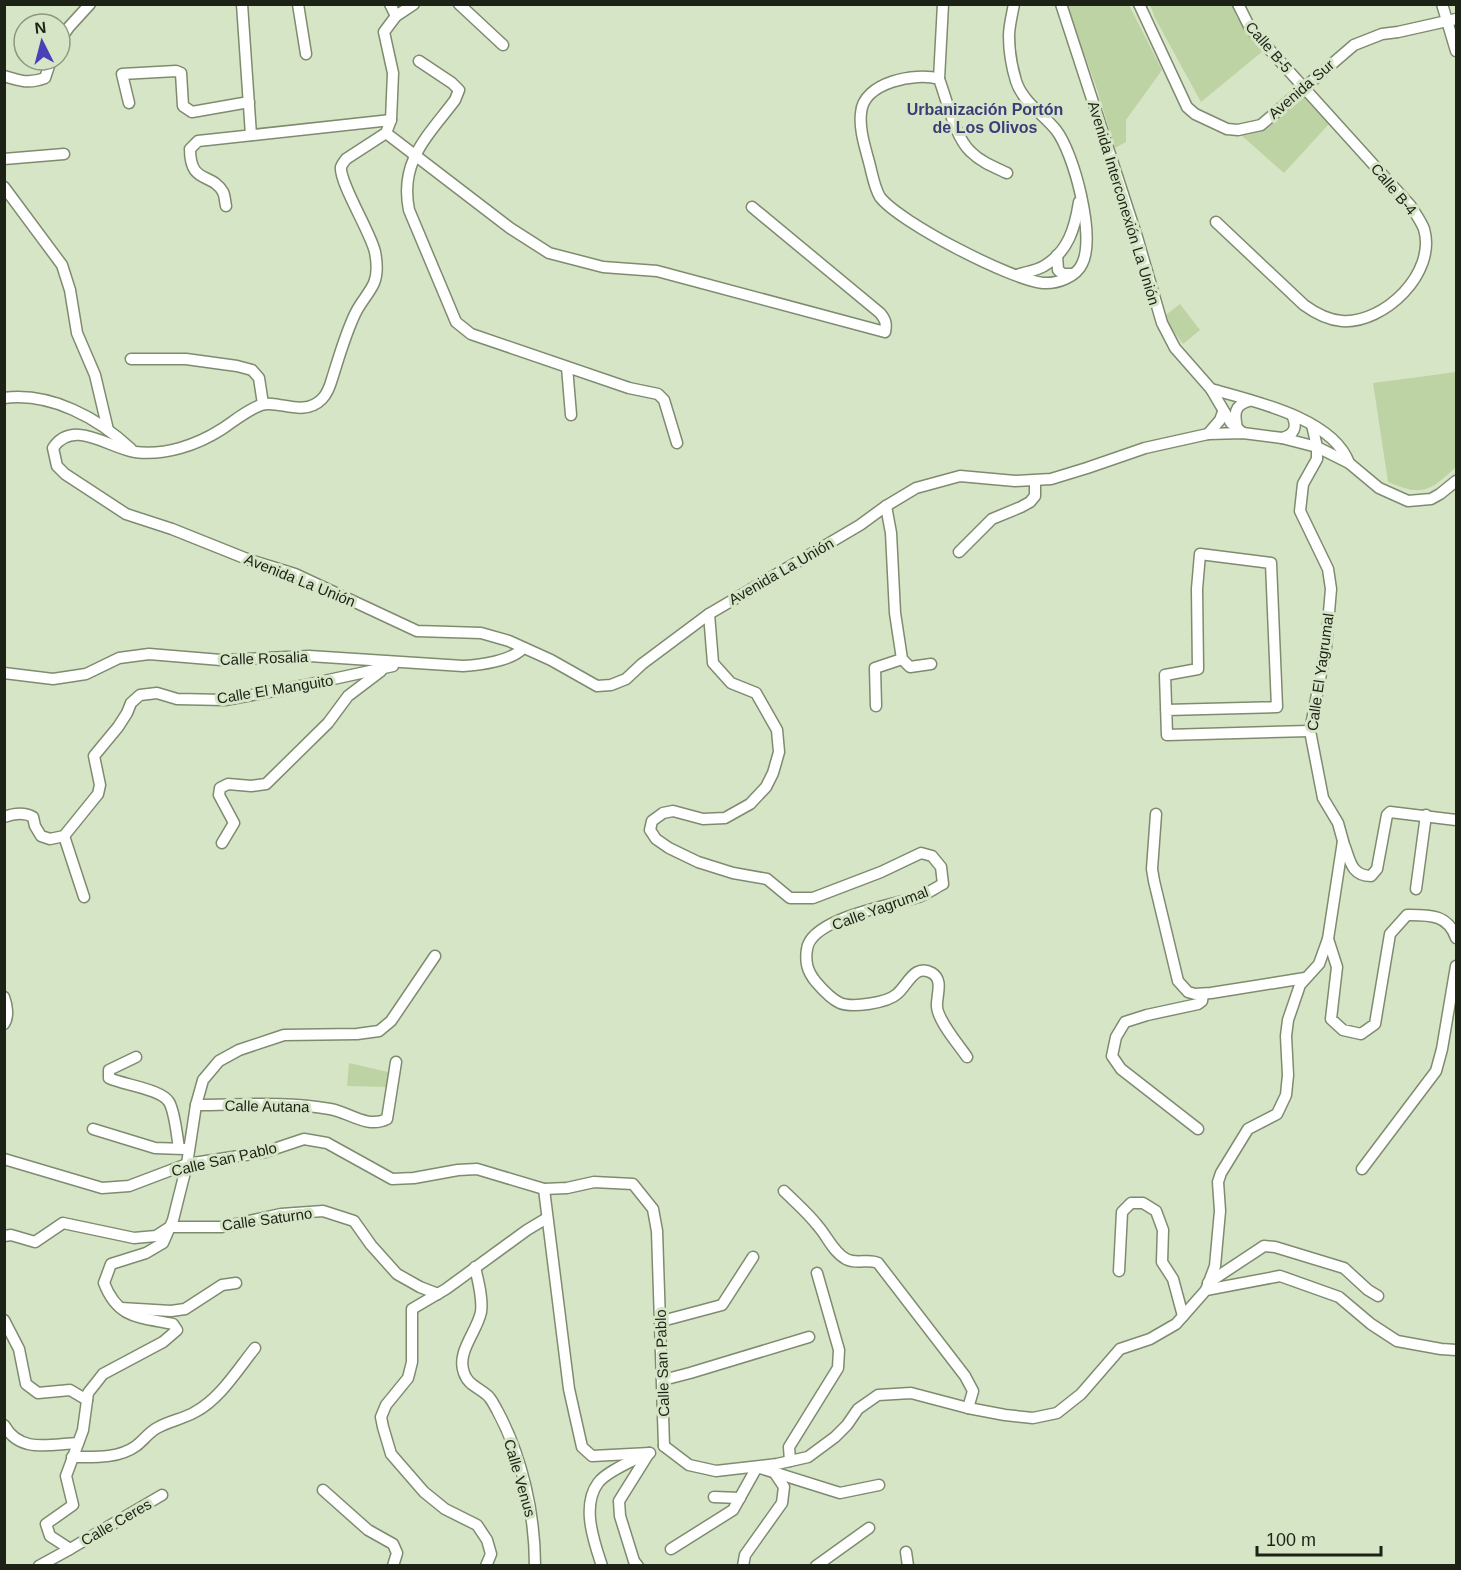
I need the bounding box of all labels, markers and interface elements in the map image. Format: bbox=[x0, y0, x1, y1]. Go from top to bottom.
north arrow bbox=[12, 12, 72, 72]
street label: Calle B-5 bbox=[1242, 18, 1296, 76]
text: N bbox=[34, 19, 47, 37]
street label: Avenida Sur bbox=[1265, 56, 1337, 122]
street label: Avenida Interconexión La Unión bbox=[1085, 99, 1163, 307]
district label: Urbanización Portón de Los Olivos bbox=[907, 101, 1063, 136]
street label: Calle B-4 bbox=[1368, 160, 1420, 218]
street label: Avenida La Unión bbox=[726, 534, 836, 608]
street label: Avenida La Unión bbox=[242, 550, 358, 610]
street label: Calle El Yagrumal bbox=[1303, 612, 1337, 732]
street label: Calle Rosalia bbox=[220, 648, 309, 668]
street label: Calle El Manguito bbox=[216, 671, 334, 707]
street label: Calle Yagrumal bbox=[830, 883, 930, 933]
street label: Calle Autana bbox=[224, 1097, 310, 1115]
street label: Calle San Pablo bbox=[170, 1139, 278, 1179]
street label: Calle Saturno bbox=[221, 1204, 313, 1234]
street label: Calle San Pablo bbox=[652, 1309, 672, 1417]
street label: Calle Venus bbox=[501, 1437, 539, 1519]
street label: Calle Ceres bbox=[78, 1495, 154, 1549]
scale bar bbox=[1257, 1519, 1382, 1557]
text: 100 m bbox=[1266, 1530, 1316, 1550]

